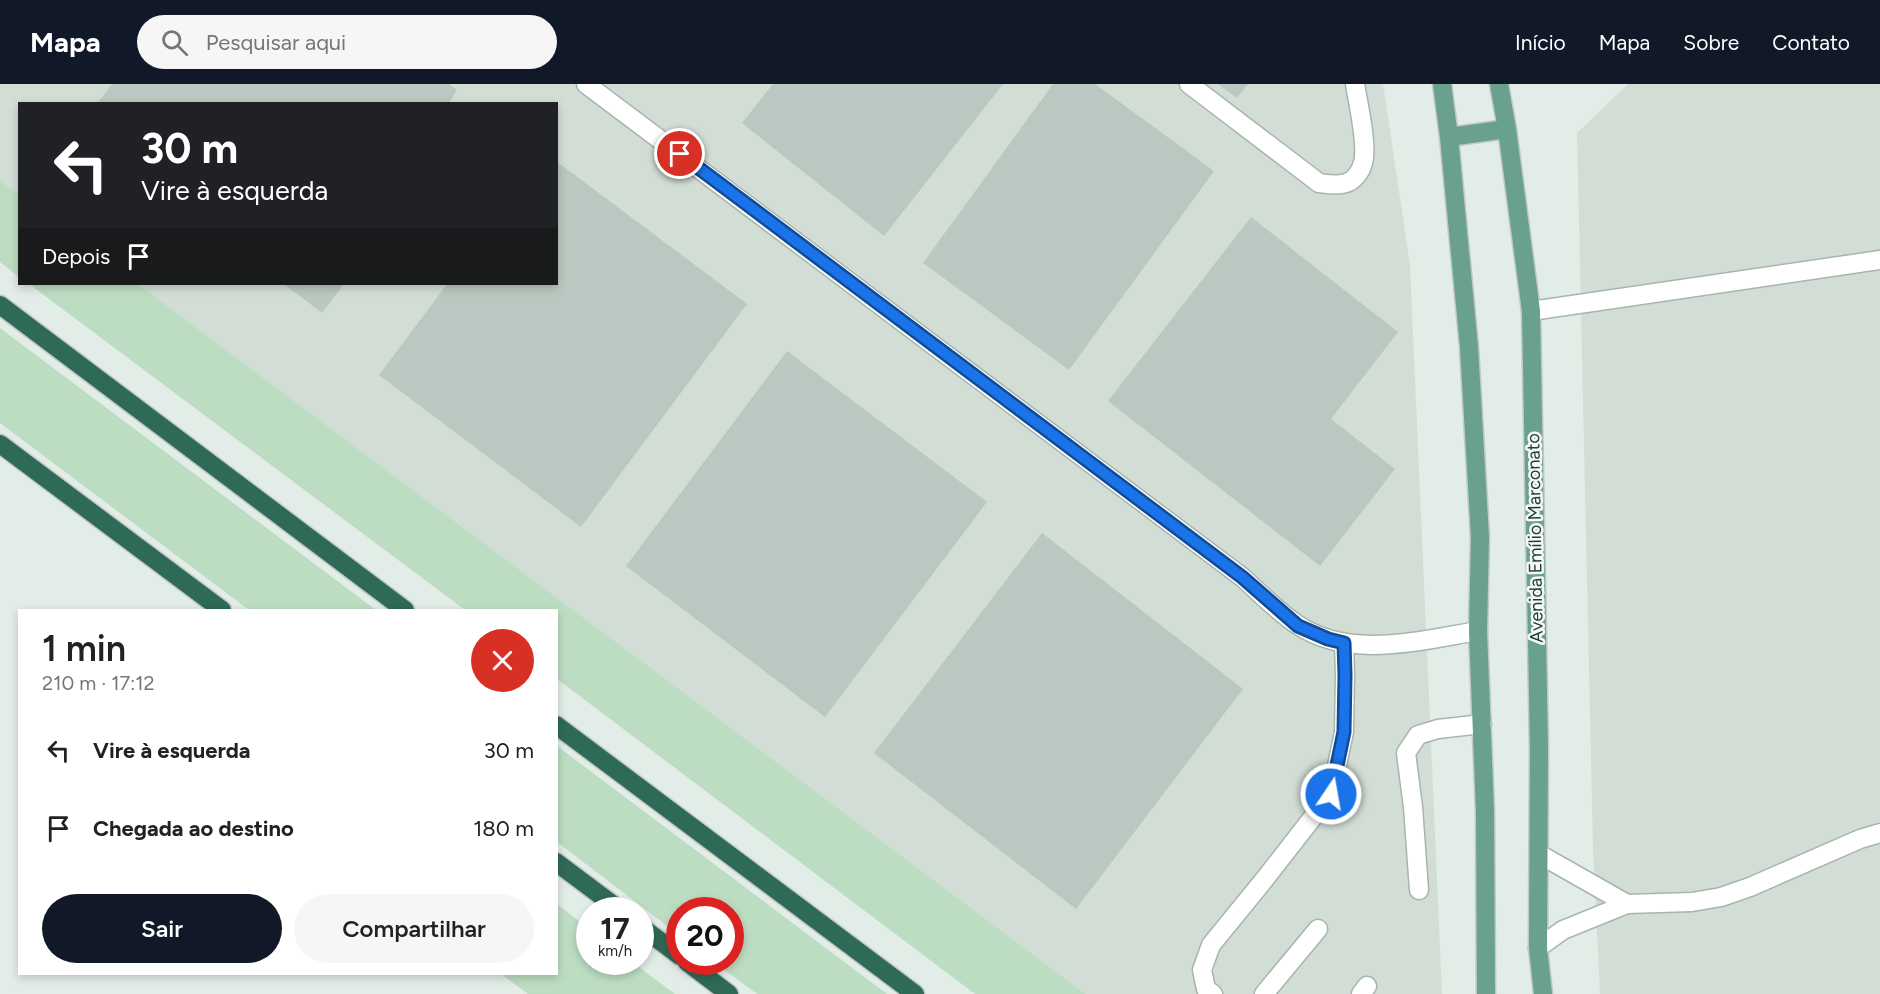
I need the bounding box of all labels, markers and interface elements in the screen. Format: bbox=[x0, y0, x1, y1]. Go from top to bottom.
search box bbox=[137, 15, 557, 69]
text: Mapa bbox=[30, 25, 101, 59]
icon: search bbox=[158, 26, 191, 59]
text: Pesquisar aqui bbox=[206, 29, 346, 56]
text: Início bbox=[1515, 30, 1566, 55]
text: Mapa bbox=[1599, 30, 1650, 55]
text: Sobre bbox=[1683, 30, 1739, 55]
text: Contato bbox=[1772, 30, 1850, 55]
text: 30 m bbox=[141, 123, 238, 174]
icon: left bbox=[42, 126, 120, 204]
pin bbox=[654, 128, 705, 179]
icon: arrive bbox=[663, 137, 696, 170]
text: Vire à esquerda bbox=[141, 174, 328, 207]
icon: arrive bbox=[122, 240, 155, 273]
text: Depois bbox=[42, 243, 110, 270]
street label: Avenida Emílio Marconato bbox=[1522, 433, 1548, 643]
text: 1 min bbox=[42, 627, 126, 670]
button: close bbox=[471, 629, 534, 692]
text: 210 m · 17:12 bbox=[42, 671, 155, 695]
icon: left bbox=[42, 734, 75, 767]
text: Vire à esquerda bbox=[93, 737, 251, 764]
text: 30 m bbox=[484, 737, 534, 764]
position arrow bbox=[1299, 762, 1363, 826]
icon: arrive bbox=[42, 812, 75, 845]
text: Chegada ao destino bbox=[93, 815, 294, 842]
text: 180 m bbox=[473, 815, 534, 842]
button: Sair bbox=[42, 894, 282, 963]
button: Compartilhar bbox=[294, 894, 534, 963]
speed limit sign: 20 bbox=[666, 897, 744, 975]
text: 17 bbox=[600, 910, 630, 947]
text: km/h bbox=[598, 942, 632, 960]

